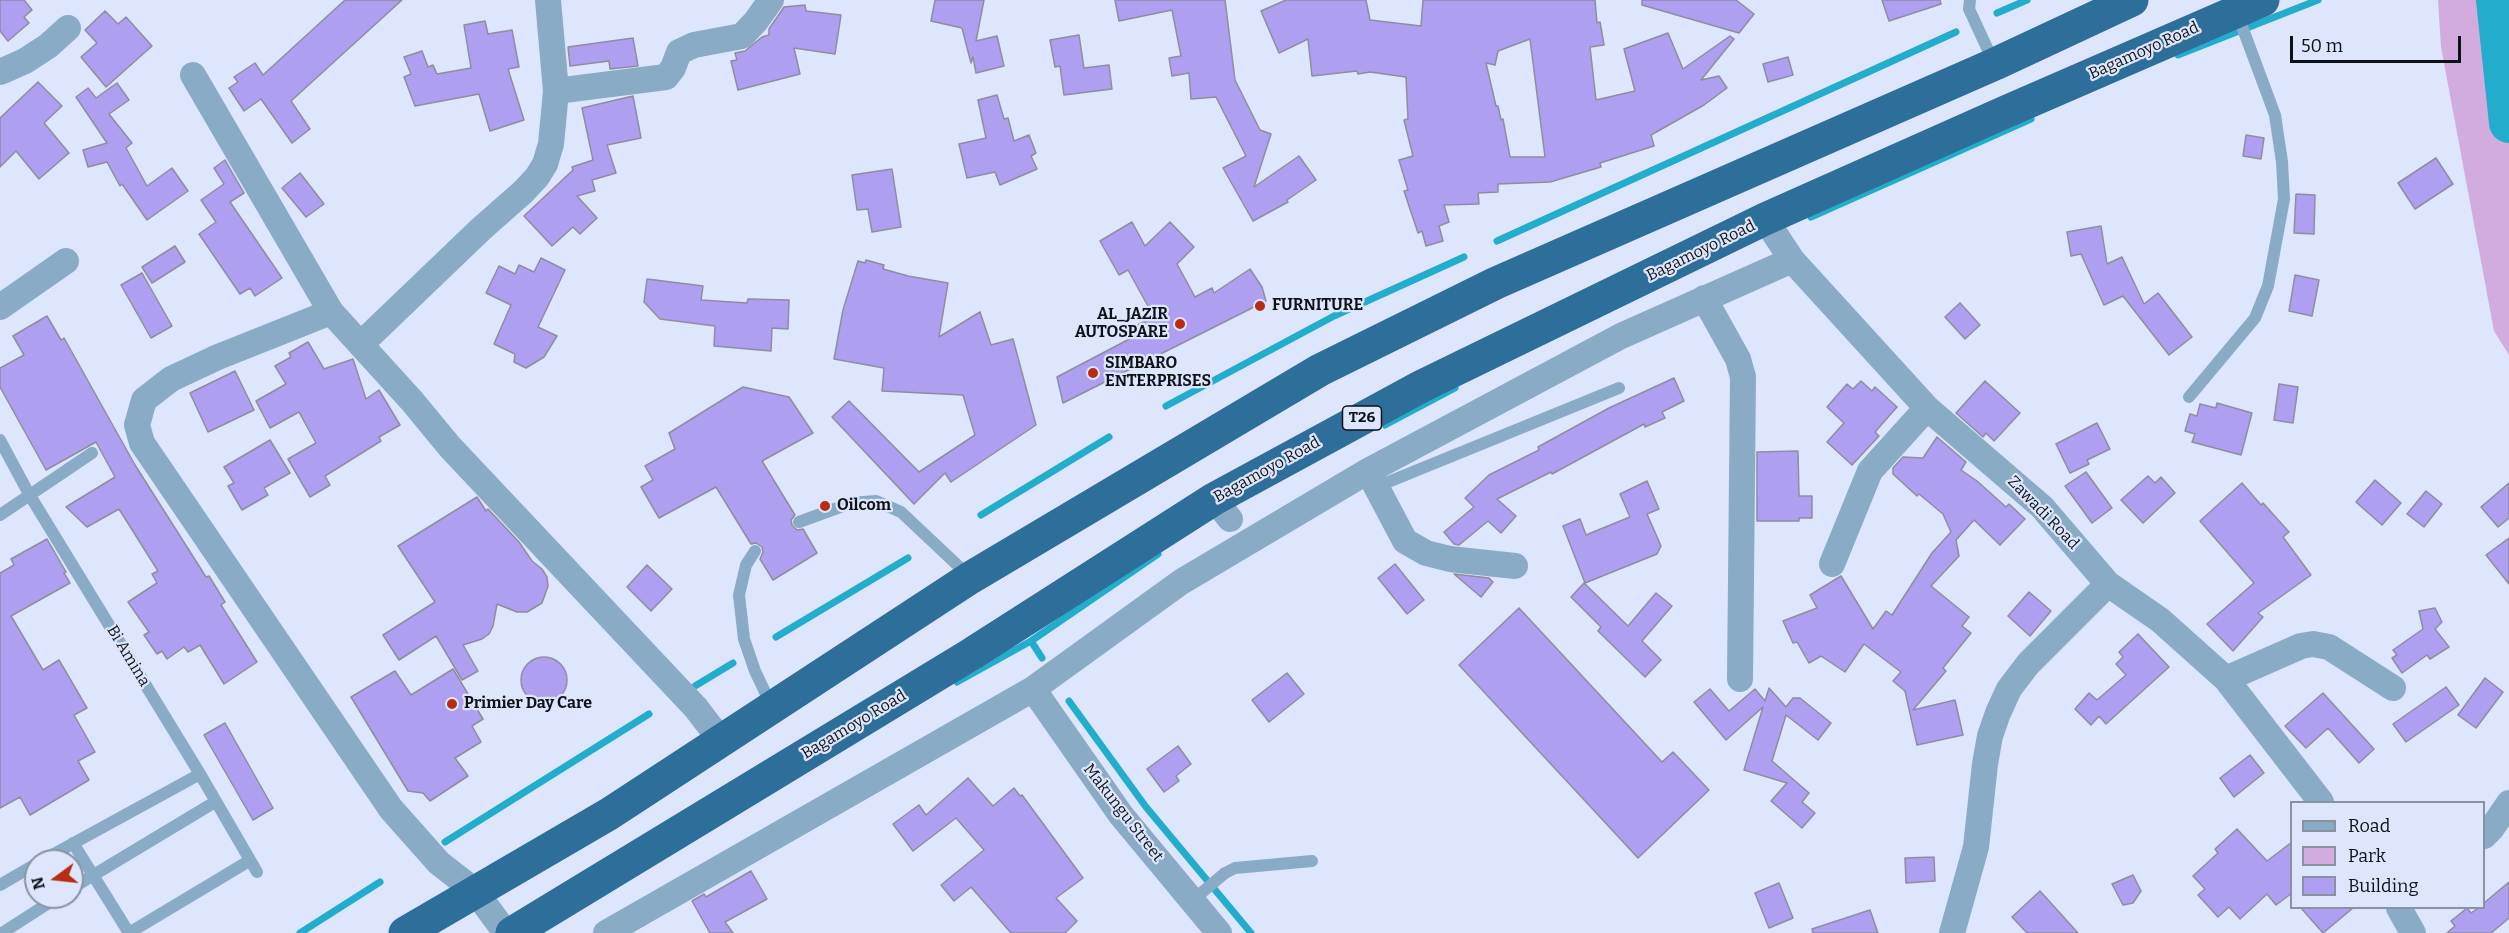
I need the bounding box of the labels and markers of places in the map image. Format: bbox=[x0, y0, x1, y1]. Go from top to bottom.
place label: FURNITURE bbox=[1272, 296, 1363, 316]
marker: FURNITURE bbox=[1253, 299, 1267, 313]
place label: AL_JAZIR AUTOSPARE bbox=[1075, 305, 1168, 343]
marker: AL_JAZIR AUTOSPARE bbox=[1173, 317, 1187, 331]
place label: SIMBARO ENTERPRISES bbox=[1105, 354, 1211, 392]
marker: SIMBARO ENTERPRISES bbox=[1086, 366, 1100, 380]
place label: Oilcom bbox=[837, 496, 891, 516]
marker: Oilcom bbox=[818, 499, 832, 513]
place label: Primier Day Care bbox=[464, 694, 592, 714]
marker: Primier Day Care bbox=[445, 697, 459, 711]

